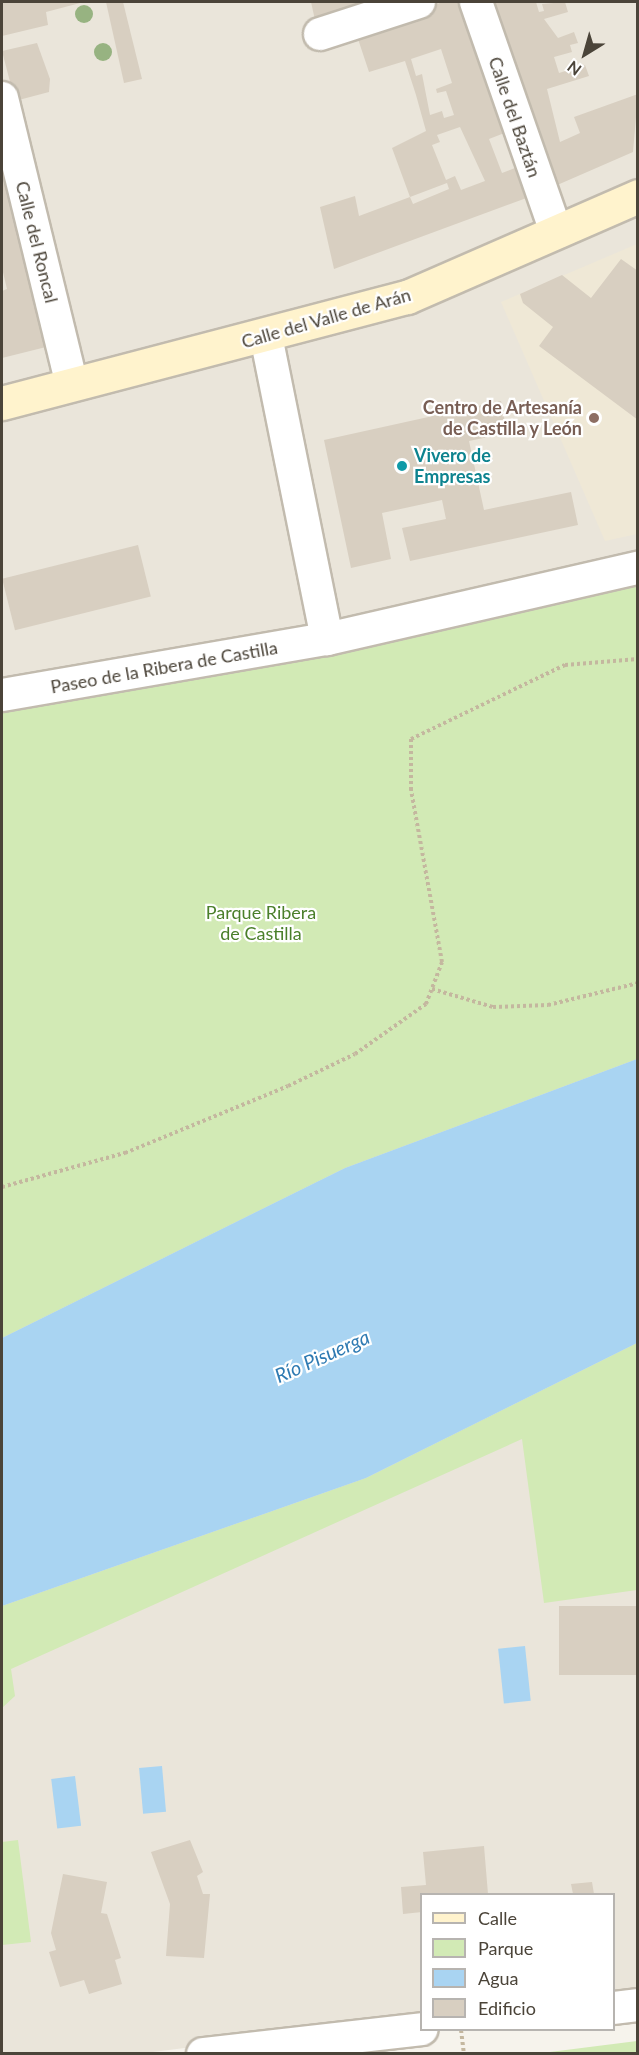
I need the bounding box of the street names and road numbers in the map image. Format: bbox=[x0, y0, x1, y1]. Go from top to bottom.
street label: Calle del Baztán bbox=[484, 54, 546, 180]
street label: Calle del Roncal bbox=[11, 179, 63, 305]
street label: Calle del Valle de Arán bbox=[238, 283, 414, 353]
street label: Paseo de la Ribera de Castilla bbox=[49, 636, 279, 698]

